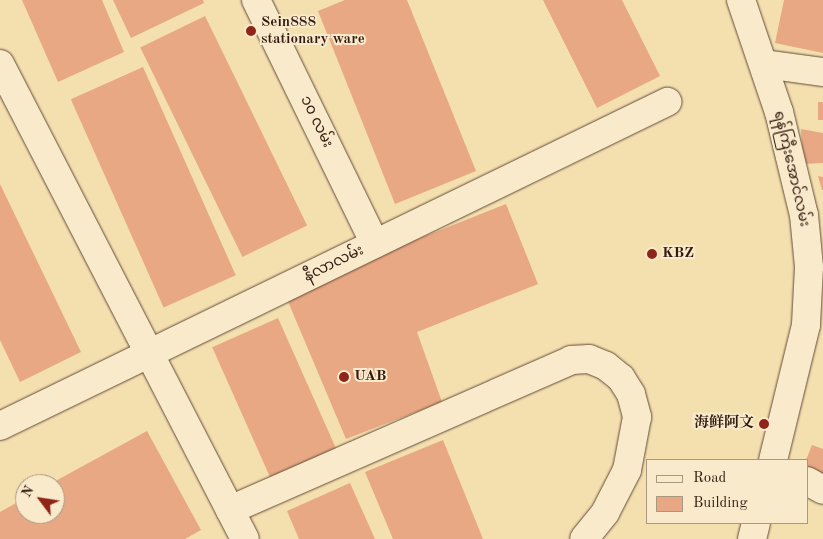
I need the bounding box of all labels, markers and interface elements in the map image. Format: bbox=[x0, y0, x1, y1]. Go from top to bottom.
place label: Sein888 stationary ware bbox=[261, 13, 365, 48]
marker: Sein888 stationary ware bbox=[245, 25, 257, 37]
street label: ၁၀ လမ်း bbox=[296, 93, 336, 151]
street label: ရန်ကြီးအောင်လမ်း bbox=[769, 109, 813, 229]
street label: နီလာလမ်း bbox=[301, 242, 367, 286]
place label: KBZ bbox=[662, 245, 694, 263]
marker: KBZ bbox=[646, 248, 658, 260]
place label: UAB bbox=[354, 368, 386, 386]
marker: UAB bbox=[338, 371, 350, 383]
place label: 海鲜阿文 bbox=[694, 415, 754, 433]
marker: 海鲜阿文 bbox=[758, 418, 770, 430]
legend bbox=[646, 459, 808, 524]
text: Road bbox=[693, 471, 726, 486]
north arrow bbox=[15, 474, 65, 524]
text: N bbox=[19, 484, 37, 500]
text: Building bbox=[693, 496, 748, 511]

